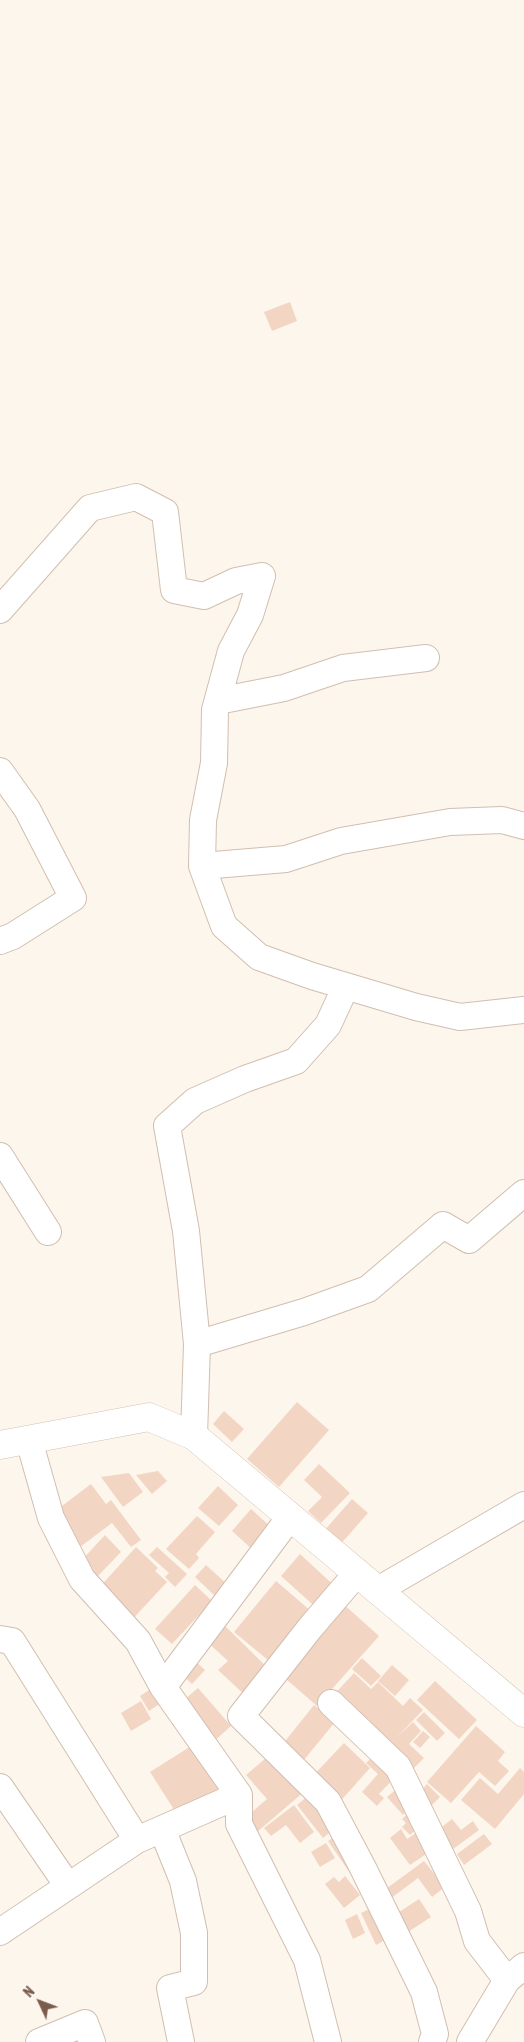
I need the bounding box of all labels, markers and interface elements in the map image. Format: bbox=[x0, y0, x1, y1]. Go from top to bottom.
north arrow bbox=[15, 1977, 65, 2027]
text: N bbox=[20, 1983, 38, 2000]

